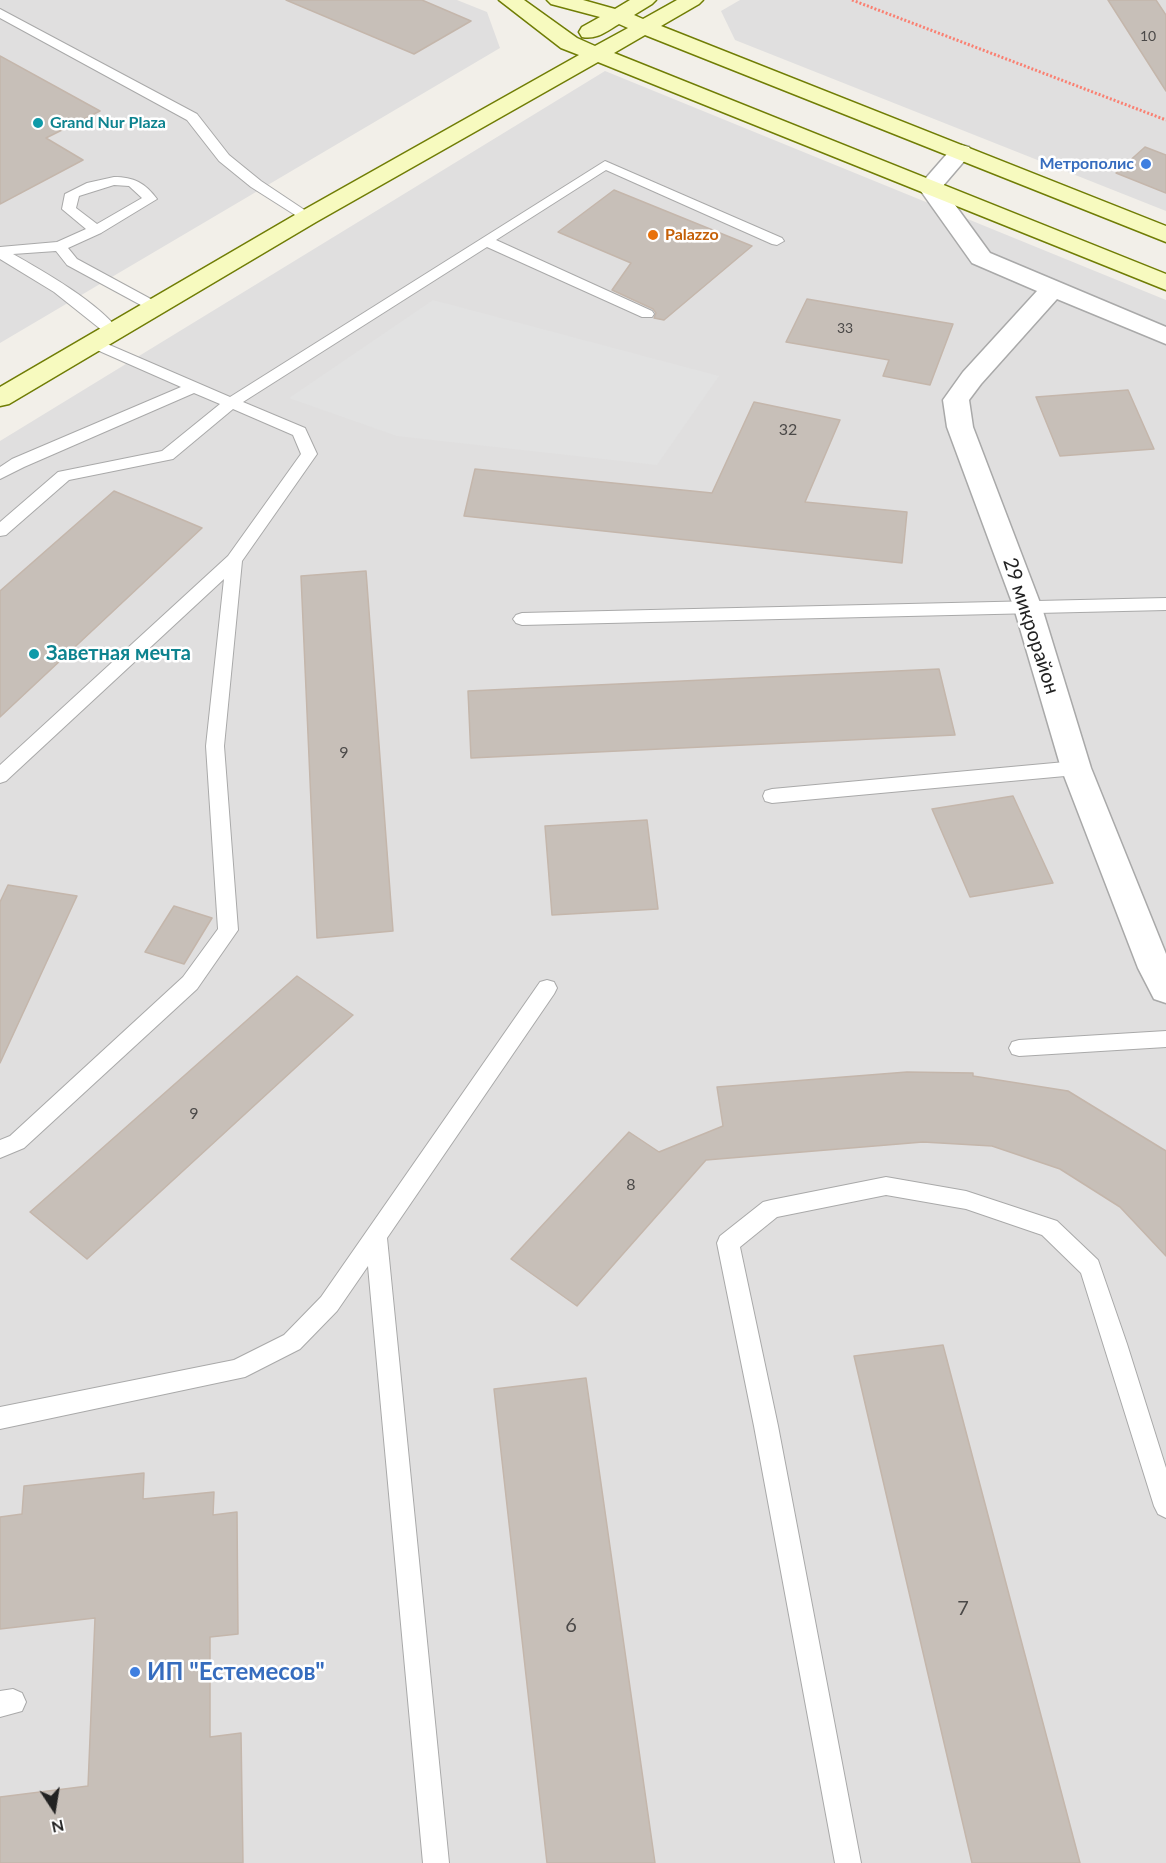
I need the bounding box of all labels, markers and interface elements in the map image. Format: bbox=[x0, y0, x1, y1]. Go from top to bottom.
house number: 10 bbox=[1140, 28, 1156, 44]
place label: Grand Nur Plaza bbox=[50, 113, 166, 133]
marker: Grand Nur Plaza bbox=[31, 116, 45, 130]
place label: Метрополис bbox=[1039, 154, 1134, 174]
marker: Метрополис bbox=[1139, 157, 1153, 171]
place label: Palazzo bbox=[665, 225, 719, 245]
marker: Palazzo bbox=[646, 228, 660, 242]
house number: 33 bbox=[837, 320, 853, 336]
house number: 32 bbox=[779, 420, 797, 440]
street label: 29 микрорайон bbox=[998, 555, 1064, 697]
place label: Заветная мечта bbox=[46, 642, 191, 666]
marker: Заветная мечта bbox=[27, 647, 41, 661]
house number: 9 bbox=[339, 743, 349, 763]
house number: 9 bbox=[189, 1104, 199, 1124]
house number: 8 bbox=[626, 1175, 636, 1195]
house number: 7 bbox=[957, 1597, 969, 1621]
house number: 6 bbox=[565, 1614, 577, 1638]
place label: ИП "Естемесов" bbox=[147, 1658, 325, 1686]
marker: ИП "Естемесов" bbox=[128, 1665, 142, 1679]
north arrow bbox=[24, 1779, 84, 1839]
text: N bbox=[50, 1817, 66, 1838]

